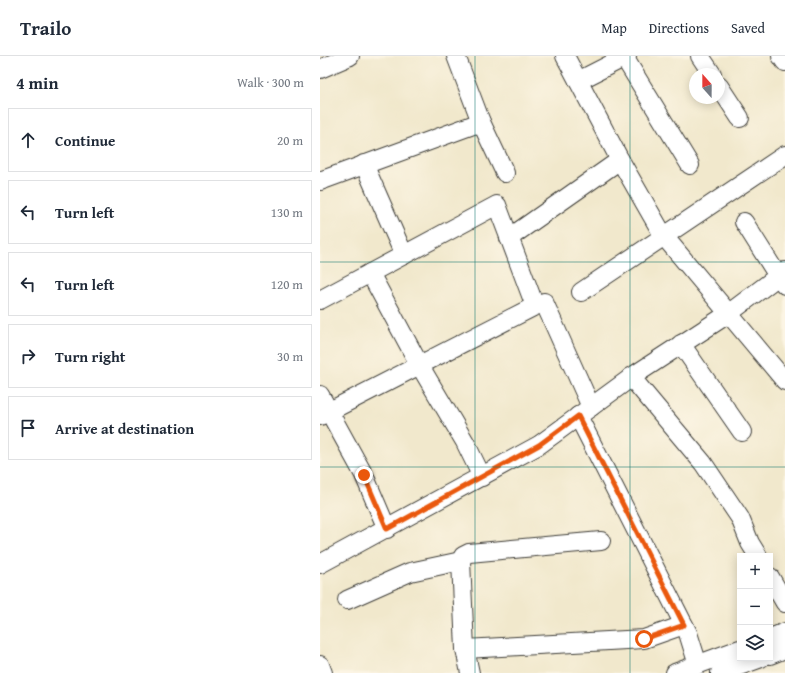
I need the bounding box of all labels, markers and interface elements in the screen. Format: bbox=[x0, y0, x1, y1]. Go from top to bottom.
text: Trailo bbox=[20, 14, 71, 42]
text: Map bbox=[601, 18, 627, 38]
text: Directions bbox=[649, 18, 709, 38]
text: Saved bbox=[731, 18, 765, 38]
north arrow bbox=[689, 68, 725, 104]
text: 4 min bbox=[16, 70, 58, 95]
text: Walk · 300 m bbox=[237, 73, 304, 92]
icon: ahead bbox=[17, 129, 39, 151]
text: Continue bbox=[55, 130, 116, 151]
text: 20 m bbox=[277, 131, 303, 150]
icon: left bbox=[17, 201, 39, 223]
text: Turn left bbox=[55, 202, 114, 223]
text: 130 m bbox=[271, 203, 303, 222]
icon: left bbox=[17, 273, 39, 295]
text: Turn left bbox=[55, 274, 114, 295]
text: 120 m bbox=[271, 275, 303, 294]
icon: right bbox=[17, 345, 39, 367]
text: Turn right bbox=[55, 346, 126, 367]
text: 30 m bbox=[277, 347, 303, 366]
icon: arrive bbox=[17, 417, 39, 439]
text: Arrive at destination bbox=[55, 418, 194, 439]
route end bbox=[355, 466, 373, 484]
map controls bbox=[737, 553, 773, 661]
button: + bbox=[737, 553, 773, 589]
button: − bbox=[737, 589, 773, 625]
button: layers bbox=[737, 625, 773, 661]
route start bbox=[635, 630, 653, 648]

